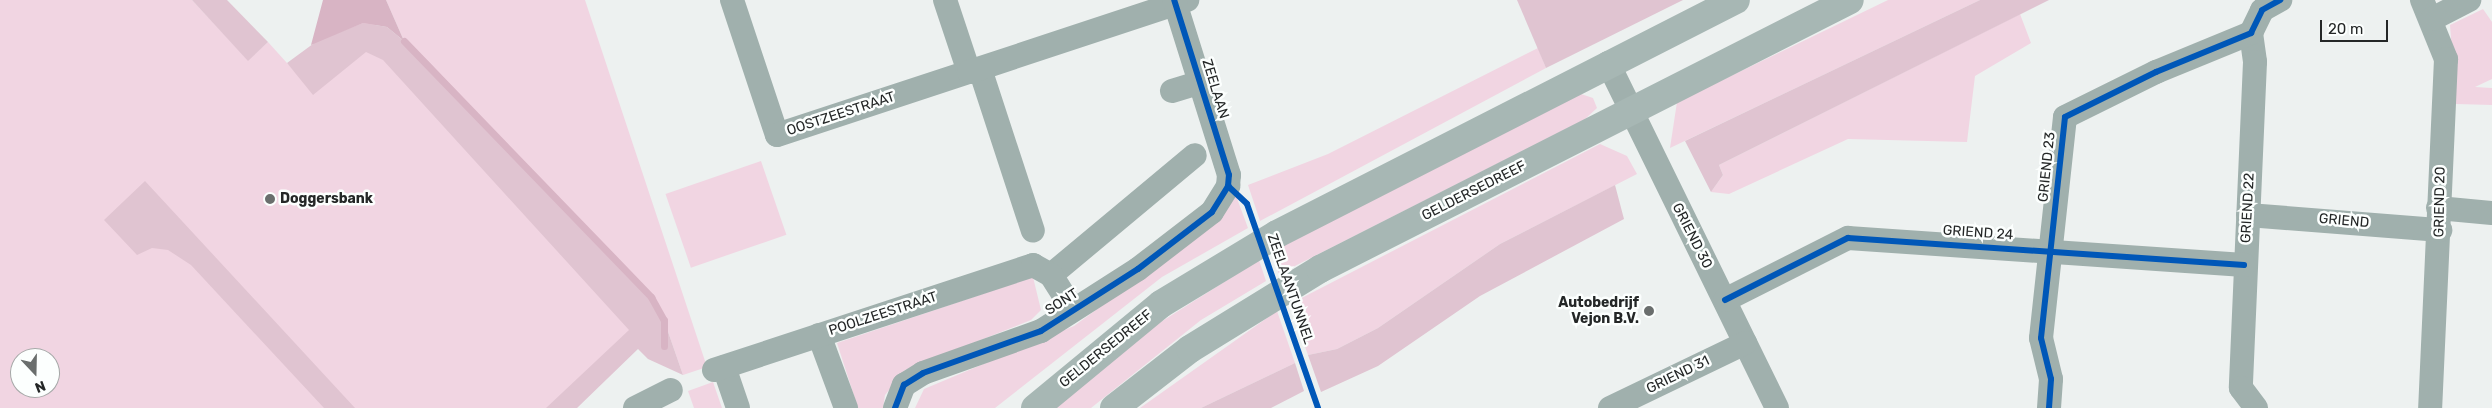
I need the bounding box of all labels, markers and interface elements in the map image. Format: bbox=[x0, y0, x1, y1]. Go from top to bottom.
scale bar bbox=[2322, 10, 2390, 42]
text: 20 m bbox=[2328, 20, 2363, 38]
street label: ZEELAAN bbox=[1198, 57, 1232, 121]
street label: OOSTZEESTRAAT bbox=[785, 89, 897, 139]
street label: GRIEND 23 bbox=[2035, 131, 2059, 203]
street label: GELDERSEDREEF bbox=[1419, 158, 1529, 224]
street label: GRIEND 20 bbox=[2431, 166, 2449, 238]
street label: GRIEND 22 bbox=[2238, 172, 2258, 244]
place label: Doggersbank bbox=[280, 191, 373, 207]
marker: Doggersbank bbox=[264, 193, 276, 205]
street label: GRIEND 30 bbox=[1668, 201, 1716, 271]
street label: GRIEND bbox=[2318, 210, 2370, 232]
street label: GRIEND 24 bbox=[1942, 222, 2014, 244]
street label: ZEELAANTUNNEL bbox=[1263, 232, 1317, 346]
street label: SONT bbox=[1042, 285, 1082, 319]
street label: POOLZEESTRAAT bbox=[827, 289, 939, 339]
place label: Autobedrijf Vejon B.V. bbox=[1558, 295, 1639, 328]
marker: Autobedrijf Vejon B.V. bbox=[1643, 305, 1655, 317]
street label: GELDERSEDREEF bbox=[1056, 306, 1156, 392]
north arrow bbox=[10, 348, 60, 398]
street label: GRIEND 31 bbox=[1644, 353, 1712, 397]
text: N bbox=[32, 377, 48, 396]

